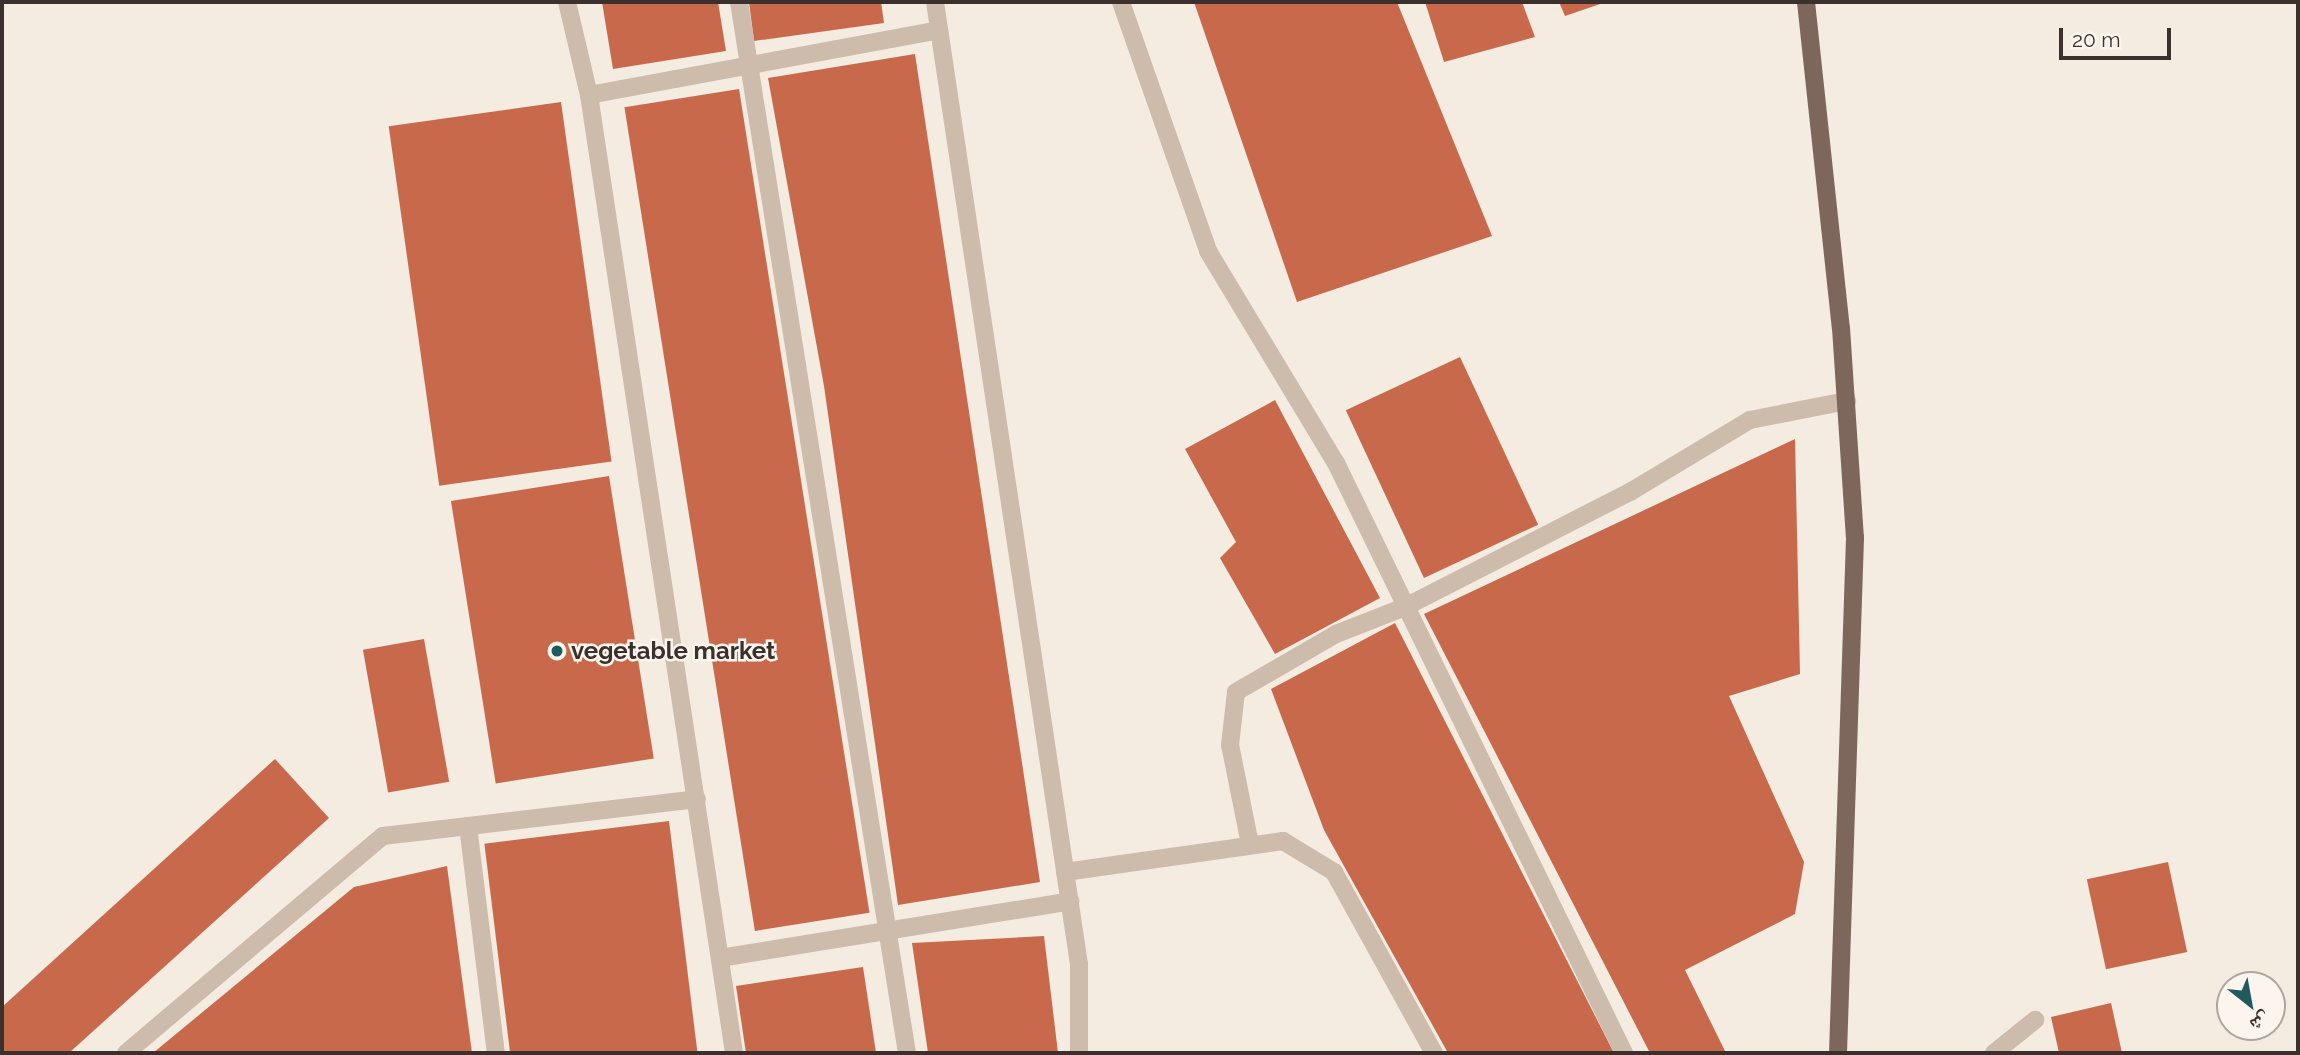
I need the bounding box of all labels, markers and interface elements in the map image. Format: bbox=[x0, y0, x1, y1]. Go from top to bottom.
scale bar bbox=[2062, 14, 2174, 58]
text: 20 m bbox=[2072, 27, 2120, 52]
place label: vegetable market bbox=[571, 637, 775, 665]
marker: vegetable market bbox=[549, 643, 565, 659]
north arrow bbox=[2216, 971, 2286, 1041]
text: ش bbox=[2246, 1008, 2275, 1037]

